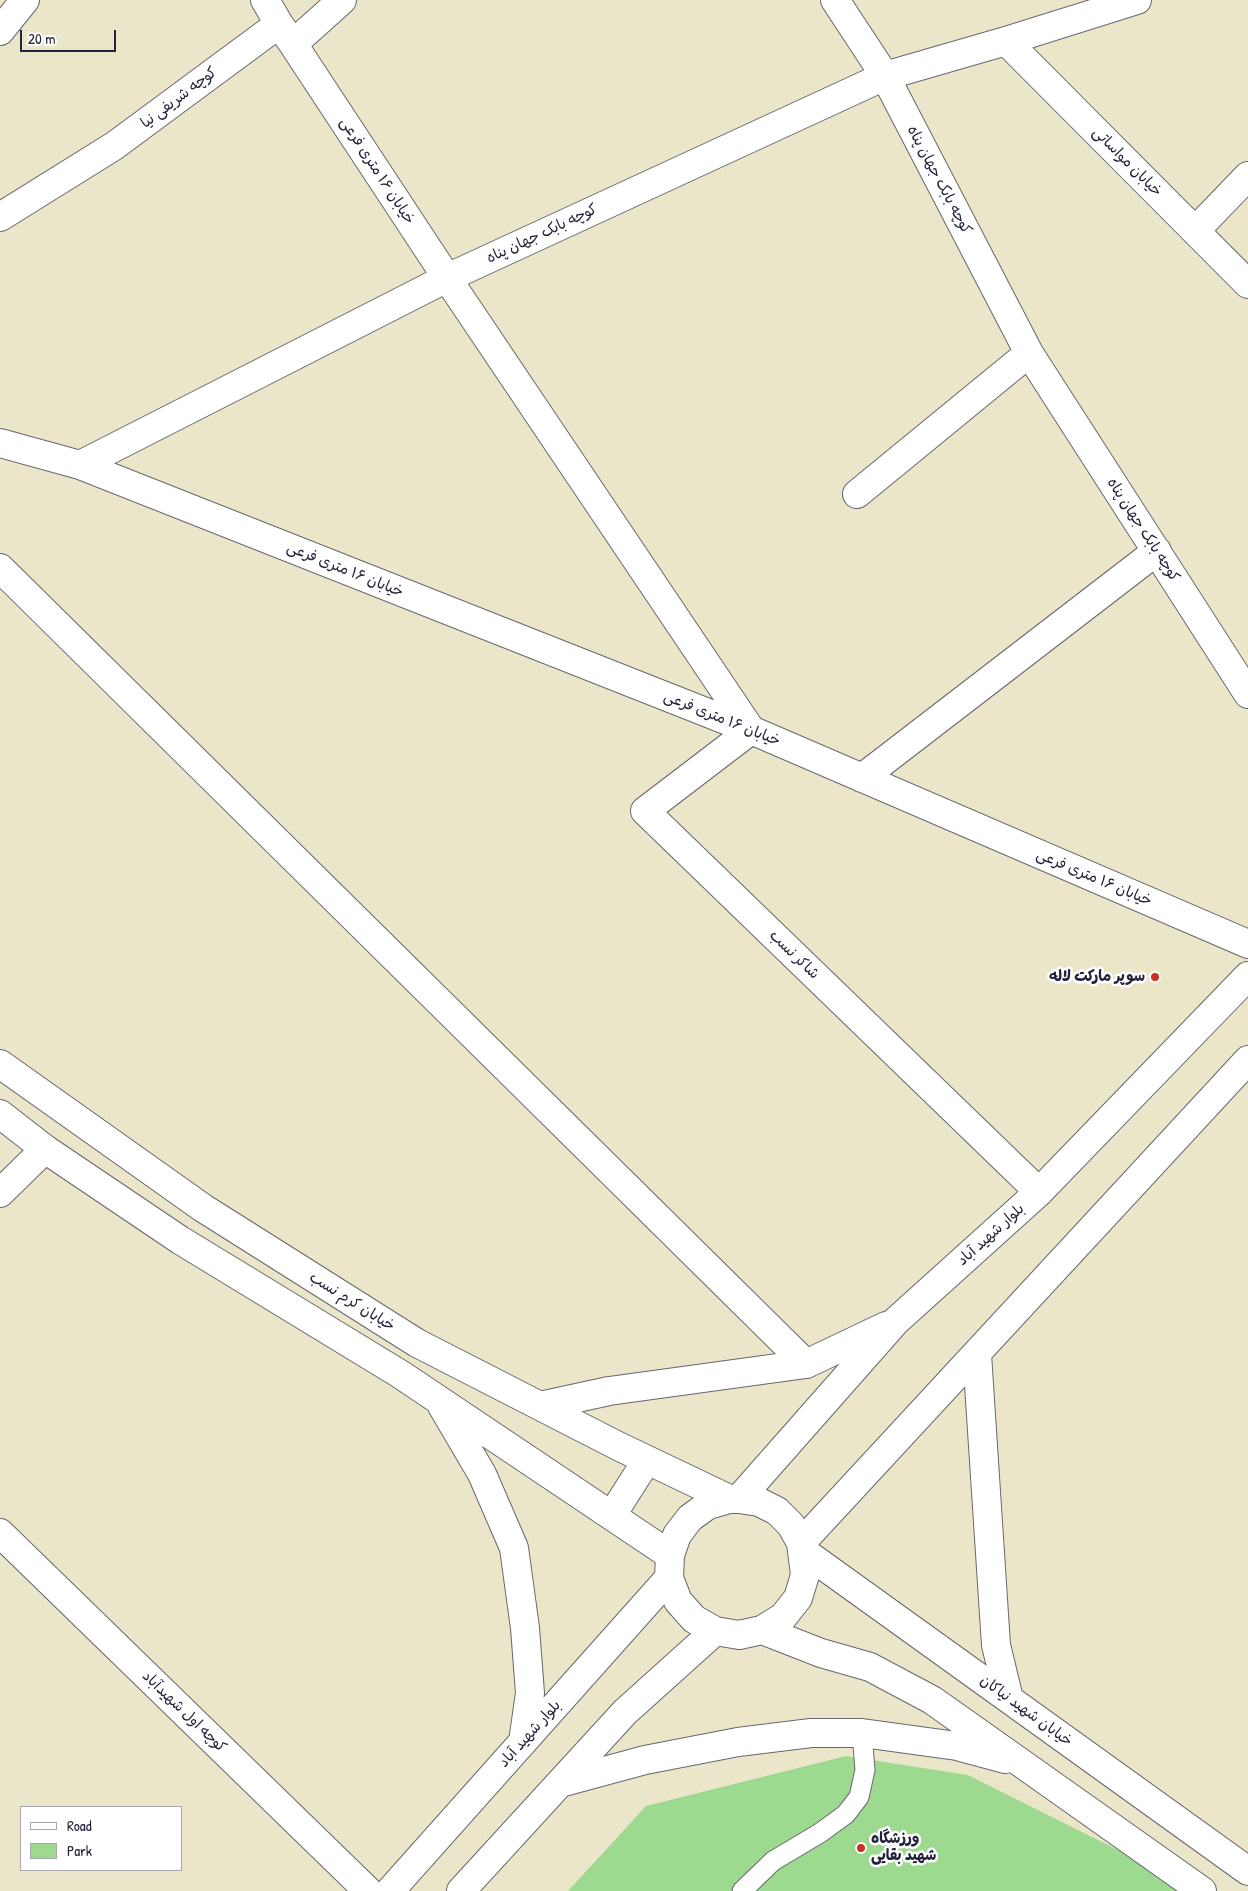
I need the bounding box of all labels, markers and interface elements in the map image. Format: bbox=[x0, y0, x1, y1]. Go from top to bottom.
scale bar bbox=[22, 20, 119, 52]
text: 20 m bbox=[28, 28, 55, 49]
street label: کوچه شریفی نیا bbox=[137, 64, 221, 132]
street label: خیابان ۱۶ متری فرعی bbox=[336, 114, 418, 228]
street label: کوچه بابک جهان پناه bbox=[903, 123, 975, 237]
street label: خیابان مواساتی bbox=[1089, 124, 1165, 200]
street label: کوچه بابک جهان پناه bbox=[484, 200, 600, 268]
street label: کوچه بابک جهان پناه bbox=[1103, 475, 1183, 585]
street label: خیابان ۱۶ متری فرعی bbox=[284, 538, 406, 602]
street label: خیابان ۱۶ متری فرعی bbox=[661, 687, 783, 751]
street label: خیابان ۱۶ متری فرعی bbox=[1033, 846, 1155, 910]
street label: شاکر نسب bbox=[765, 927, 823, 983]
place label: سوپر مارکت لاله bbox=[1049, 968, 1145, 986]
marker: سوپر مارکت لاله bbox=[1149, 971, 1161, 983]
street label: بلوار شهید آباد bbox=[954, 1200, 1028, 1270]
street label: خیابان کرم نسب bbox=[306, 1268, 398, 1336]
street label: کوچه اول شهیدآباد bbox=[138, 1667, 230, 1757]
street label: خیابان شهید نیاکان bbox=[976, 1671, 1076, 1751]
street label: بلوار شهید آباد bbox=[495, 1697, 565, 1771]
legend bbox=[20, 1806, 182, 1871]
text: Road bbox=[67, 1815, 92, 1836]
place label: ورزشگاه شهید بقایی bbox=[871, 1830, 936, 1865]
text: Park bbox=[67, 1840, 92, 1861]
marker: ورزشگاه شهید بقایی bbox=[855, 1842, 867, 1854]

